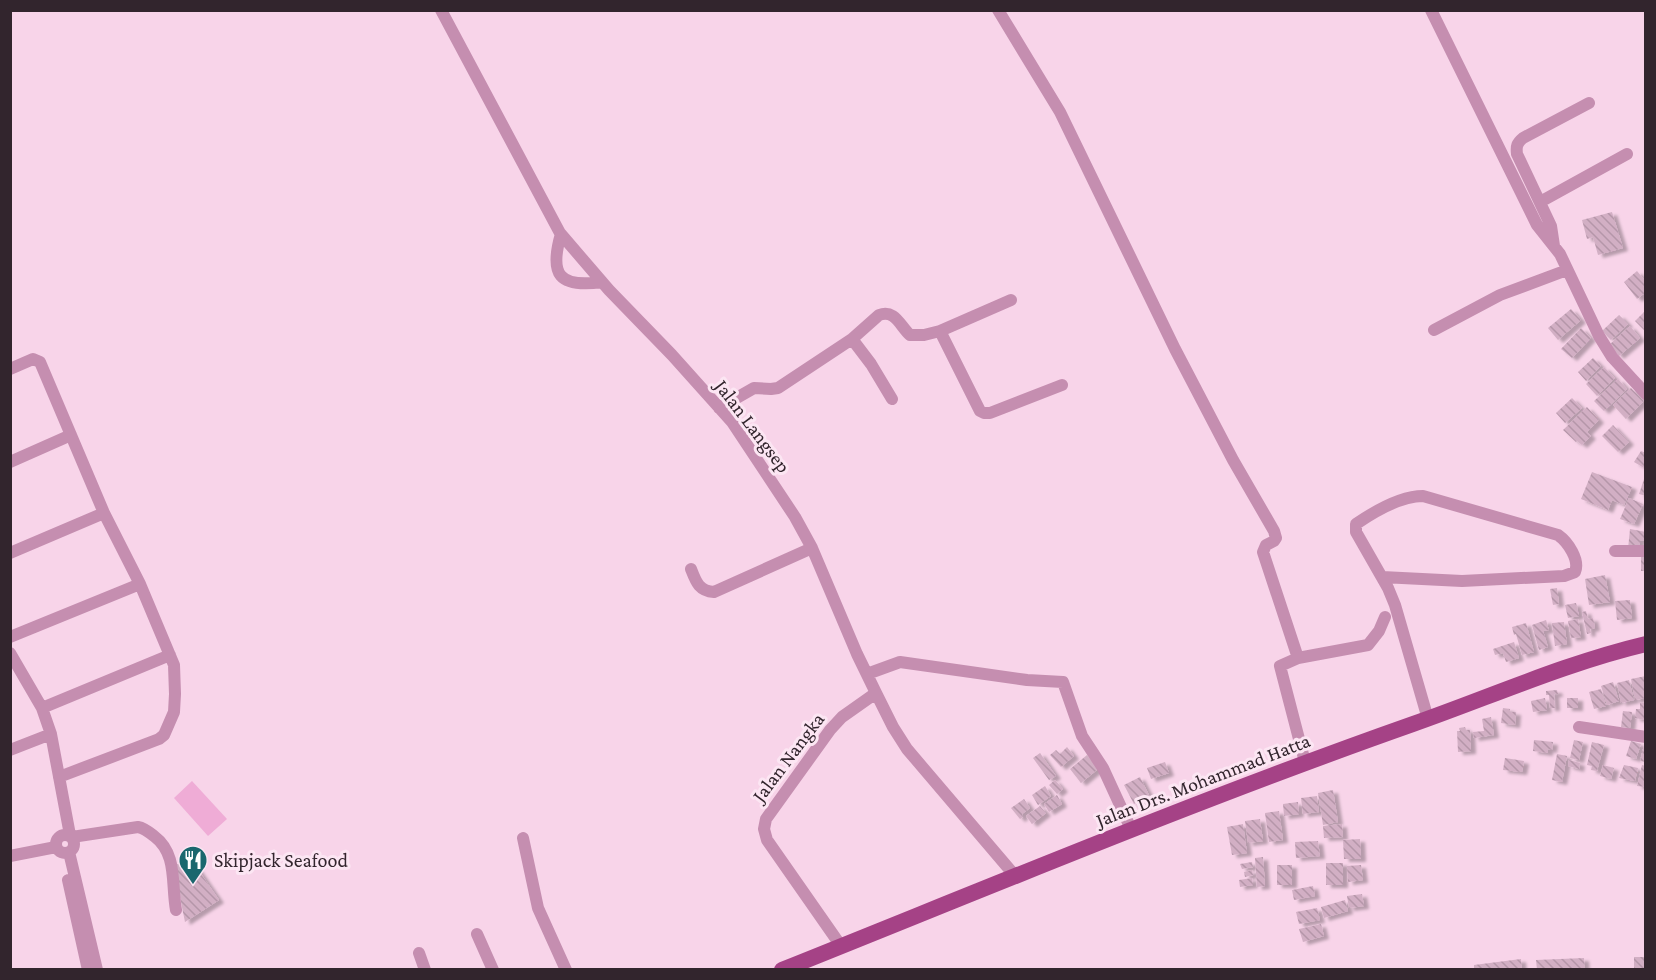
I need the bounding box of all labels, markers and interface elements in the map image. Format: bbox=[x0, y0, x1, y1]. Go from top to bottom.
street label: Jalan Langsep bbox=[709, 374, 795, 477]
street label: Jalan Nangka bbox=[746, 708, 829, 808]
street label: Jalan Drs. Mohammad Hatta bbox=[1091, 729, 1314, 833]
restaurant icon: Skipjack Seafood bbox=[177, 844, 209, 886]
place label: Skipjack Seafood bbox=[214, 849, 348, 872]

